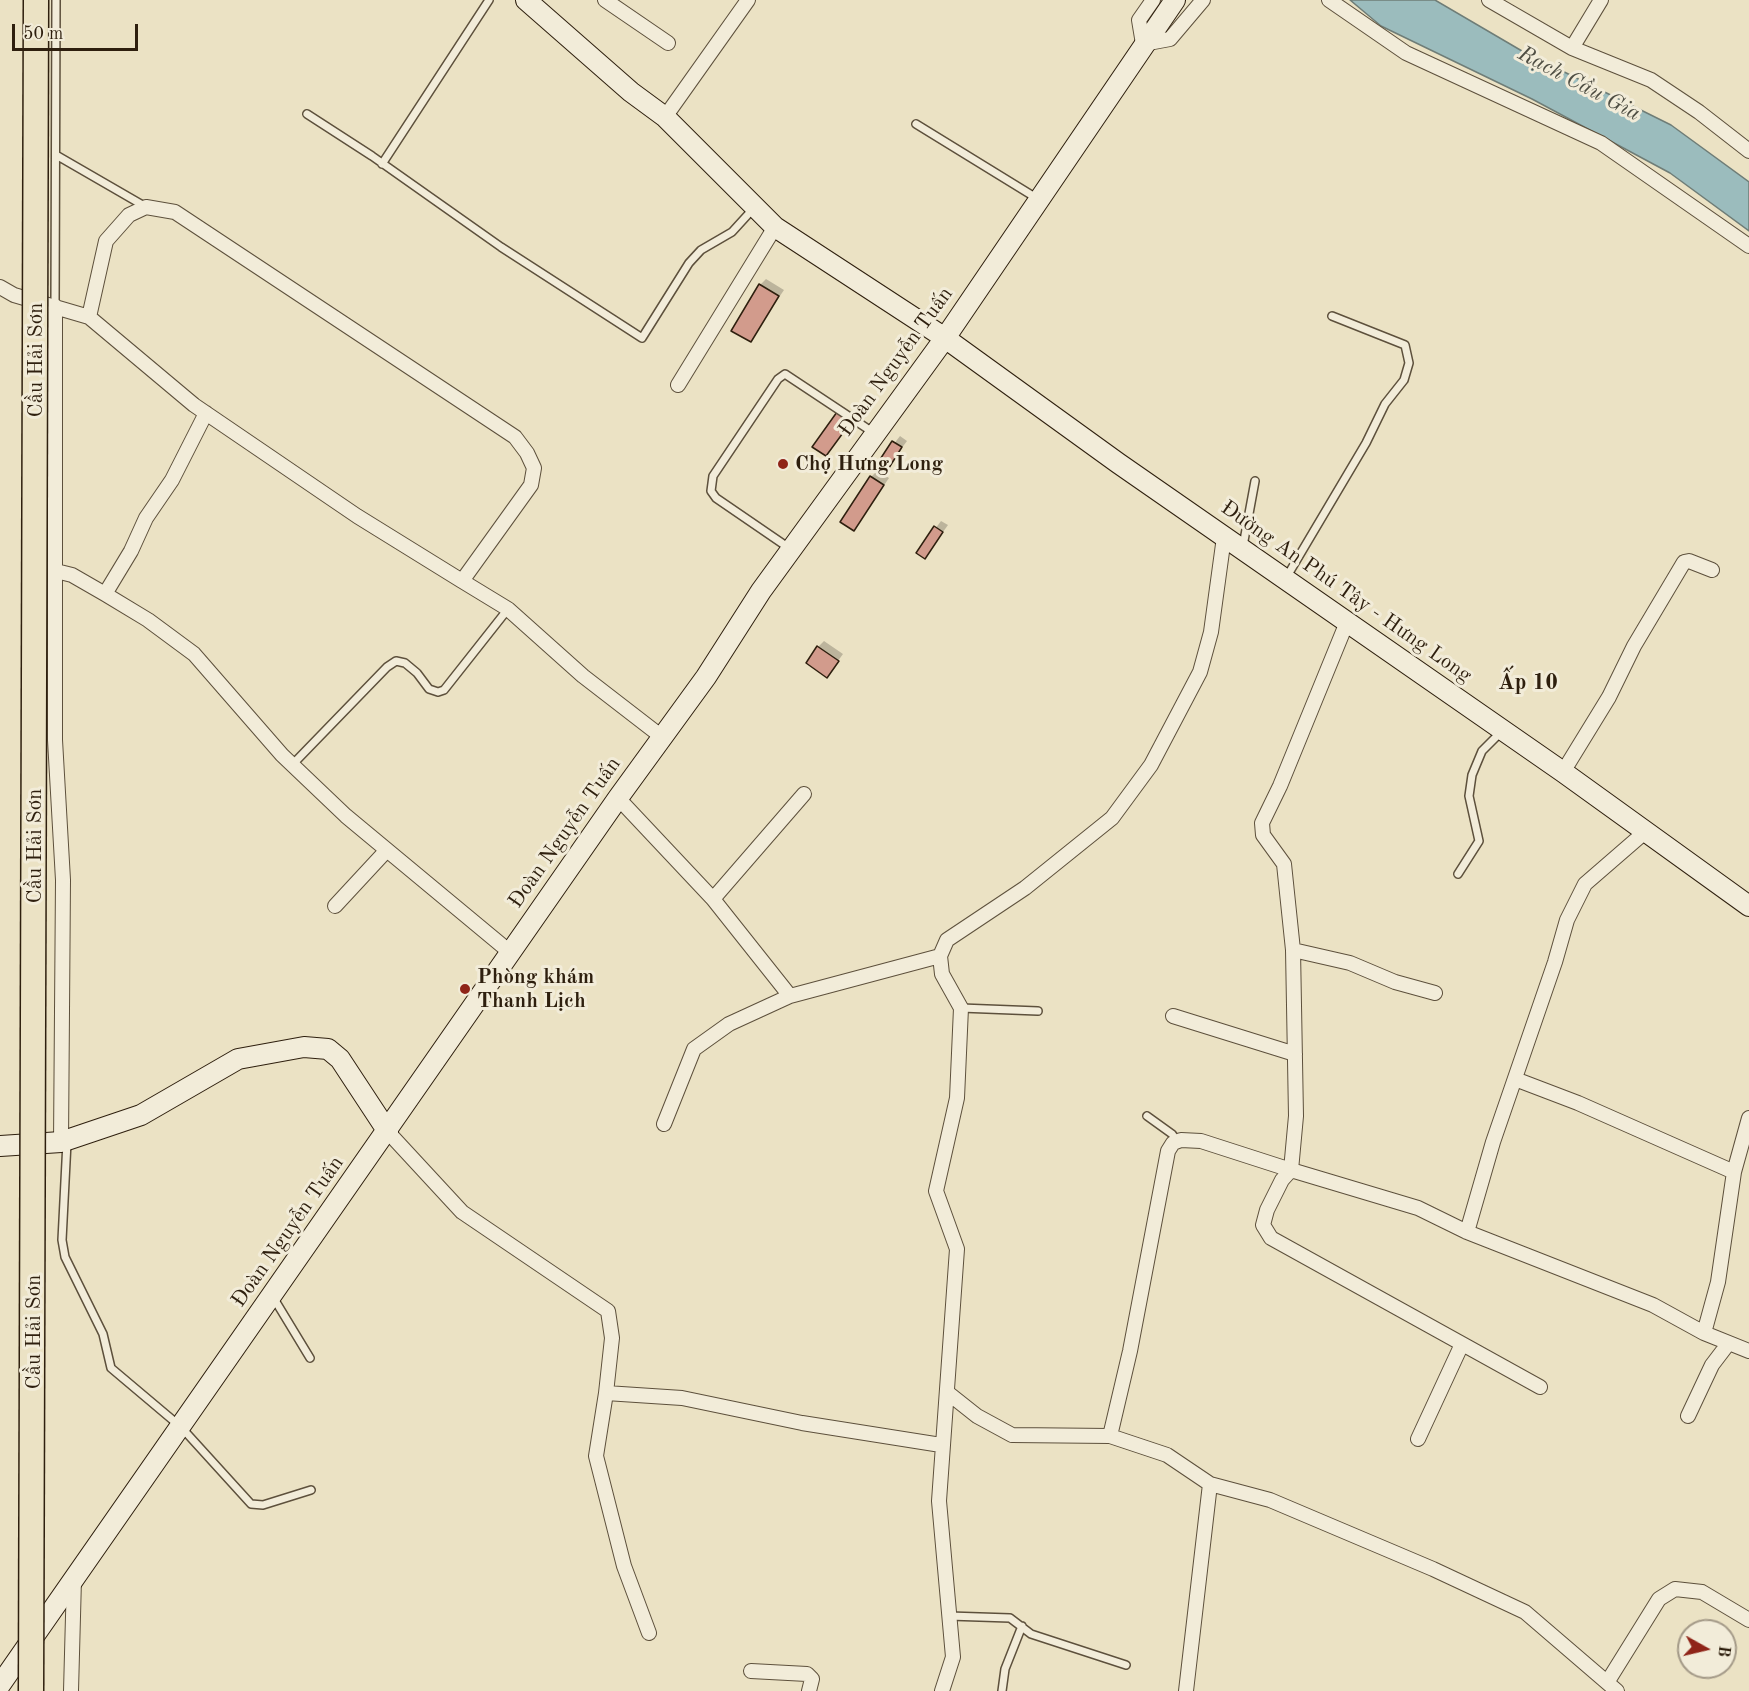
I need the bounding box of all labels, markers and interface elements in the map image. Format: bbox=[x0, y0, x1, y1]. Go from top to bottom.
scale bar bbox=[15, 12, 141, 50]
text: 50 m bbox=[23, 25, 63, 43]
water label: Rạch Cầu Gia bbox=[1513, 41, 1645, 127]
street label: Đoàn Nguyễn Tuấn bbox=[833, 282, 959, 442]
street label: Cầu Hải Sơn bbox=[23, 303, 49, 417]
place label: Chợ Hưng Long bbox=[795, 451, 943, 477]
marker: Chợ Hưng Long bbox=[776, 457, 790, 471]
street label: Đường An Phú Tây - Hưng Long bbox=[1216, 495, 1476, 689]
district label: Ấp 10 bbox=[1498, 670, 1558, 696]
street label: Đoàn Nguyễn Tuấn bbox=[503, 753, 627, 913]
street label: Cầu Hải Sơn bbox=[22, 789, 48, 903]
place label: Phòng khám Thanh Lịch bbox=[477, 964, 594, 1014]
marker: Phòng khám Thanh Lịch bbox=[458, 982, 472, 996]
street label: Đoàn Nguyễn Tuấn bbox=[226, 1152, 350, 1312]
street label: Cầu Hải Sơn bbox=[21, 1275, 47, 1389]
north arrow bbox=[1677, 1619, 1737, 1679]
text: B bbox=[1714, 1644, 1732, 1658]

